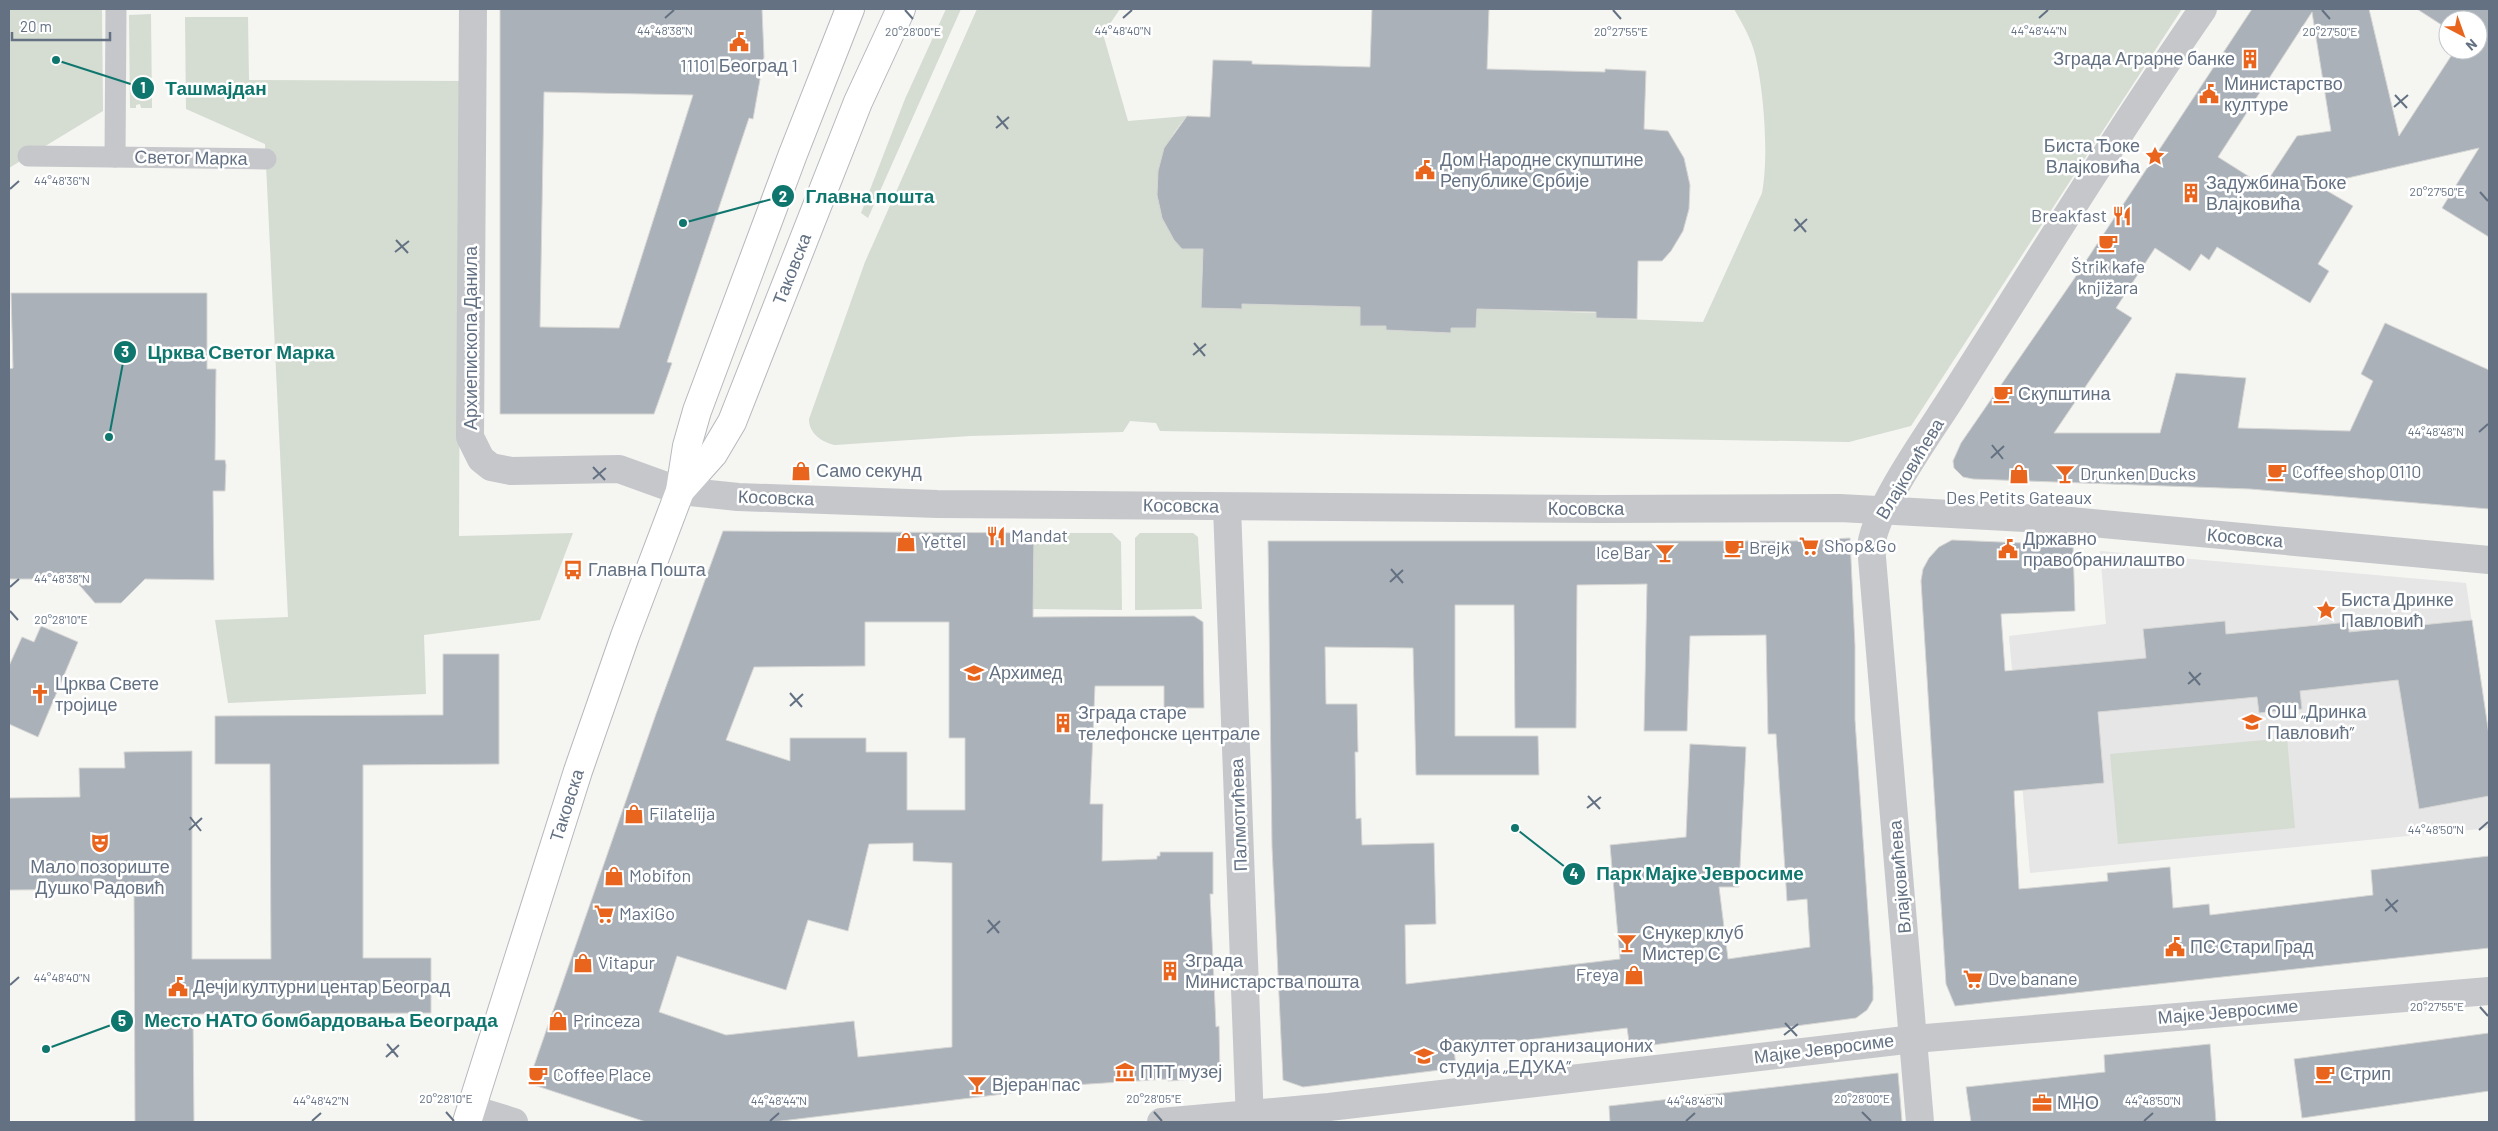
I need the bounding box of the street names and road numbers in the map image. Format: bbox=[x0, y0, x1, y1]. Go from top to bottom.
street label: Светог Марка bbox=[134, 145, 249, 169]
street label: Таковска bbox=[767, 229, 816, 308]
street label: Архиепископа Данила bbox=[459, 245, 481, 430]
street label: Влајковићева bbox=[1870, 413, 1948, 523]
street label: Косовска bbox=[737, 485, 816, 509]
street label: Косовска bbox=[1143, 493, 1220, 517]
street label: Косовска bbox=[1548, 497, 1625, 519]
street label: Косовска bbox=[2206, 523, 2285, 551]
street label: Палмотићева bbox=[1225, 757, 1251, 872]
street label: Таковска bbox=[544, 765, 588, 844]
street label: Влајковићева bbox=[1883, 819, 1915, 935]
street label: Мајке Јевросиме bbox=[2157, 994, 2299, 1028]
street label: Мајке Јевросиме bbox=[1753, 1029, 1895, 1068]

